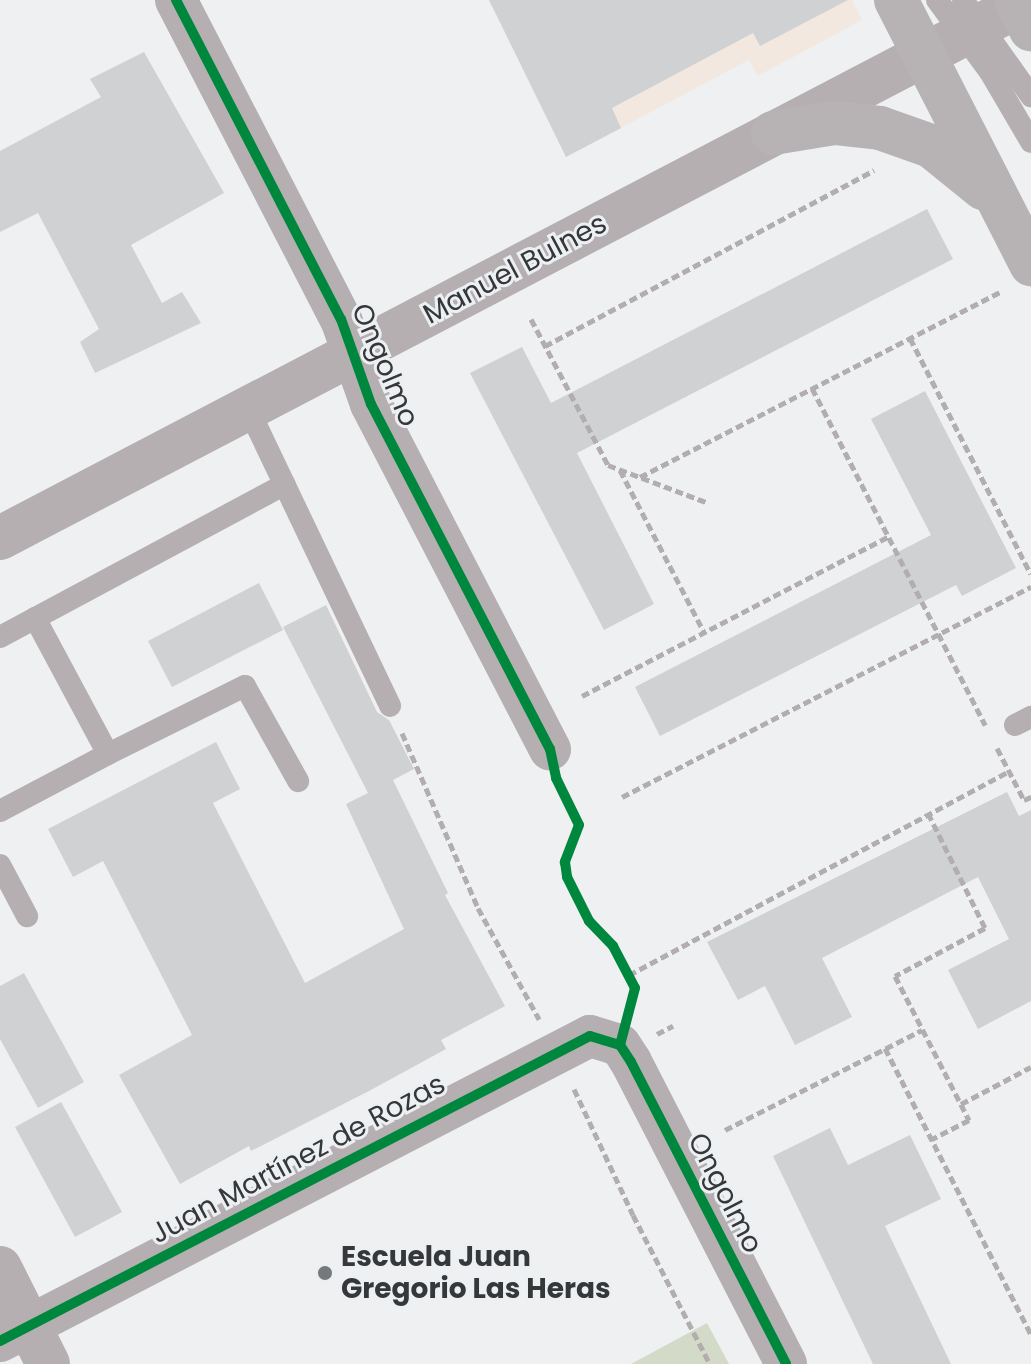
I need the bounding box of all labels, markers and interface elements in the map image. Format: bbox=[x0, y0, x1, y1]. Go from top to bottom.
street label: Manuel Bulnes bbox=[418, 207, 612, 331]
street label: Ongolmo bbox=[344, 298, 426, 432]
street label: Juan Martínez de Rozas bbox=[145, 1067, 451, 1251]
street label: Ongolmo bbox=[680, 1127, 770, 1259]
place label: Escuela Juan Gregorio Las Heras bbox=[341, 1240, 611, 1306]
marker: Escuela Juan Gregorio Las Heras bbox=[316, 1264, 334, 1282]

